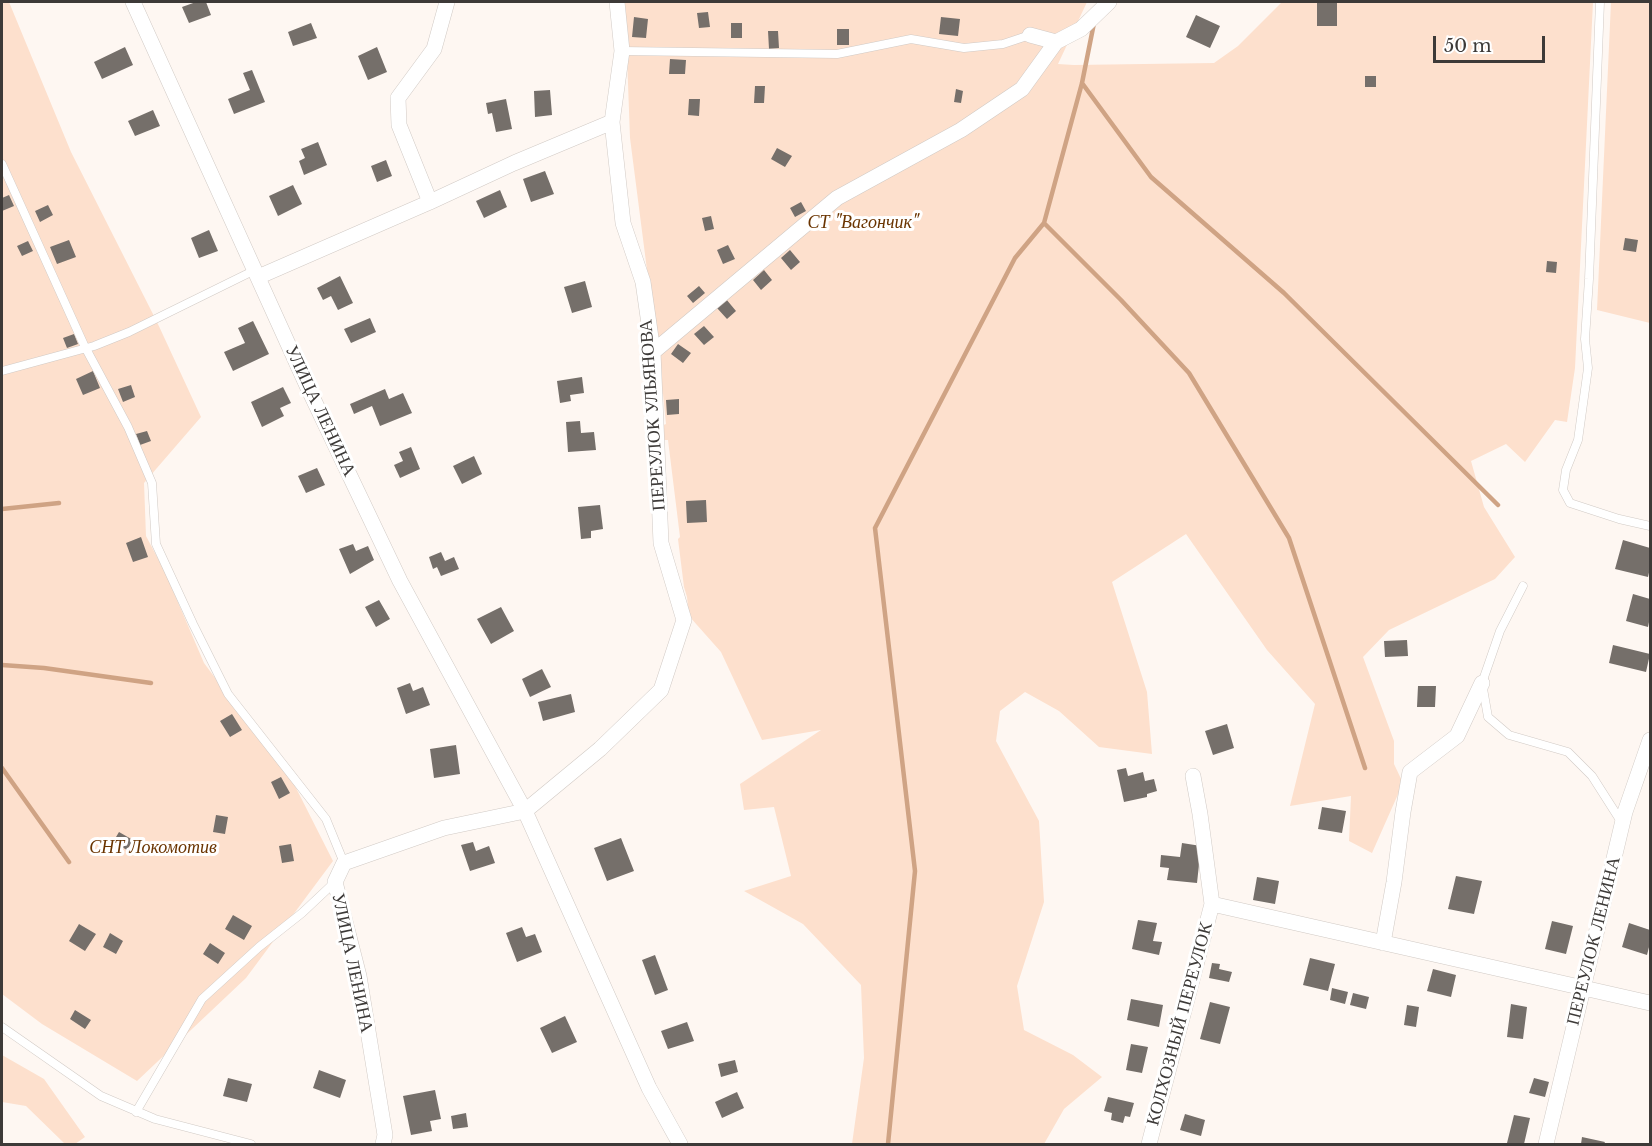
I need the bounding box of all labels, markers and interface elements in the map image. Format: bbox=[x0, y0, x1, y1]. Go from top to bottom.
scale bar bbox=[1436, 24, 1548, 62]
text: 50 m bbox=[1444, 35, 1492, 57]
park label: СТ "Вагончик" bbox=[808, 212, 918, 234]
street label: ПЕРЕУЛОК УЛЬЯНОВА bbox=[636, 318, 670, 512]
street label: УЛИЦА ЛЕНИНА bbox=[280, 342, 360, 480]
park label: СНТ Локомотив bbox=[89, 837, 217, 859]
street label: ПЕРЕУЛОК ЛЕНИНА bbox=[1563, 854, 1625, 1028]
street label: УЛИЦА ЛЕНИНА bbox=[327, 891, 377, 1035]
street label: КОЛХОЗНЫЙ ПЕРЕУЛОК bbox=[1142, 920, 1218, 1128]

